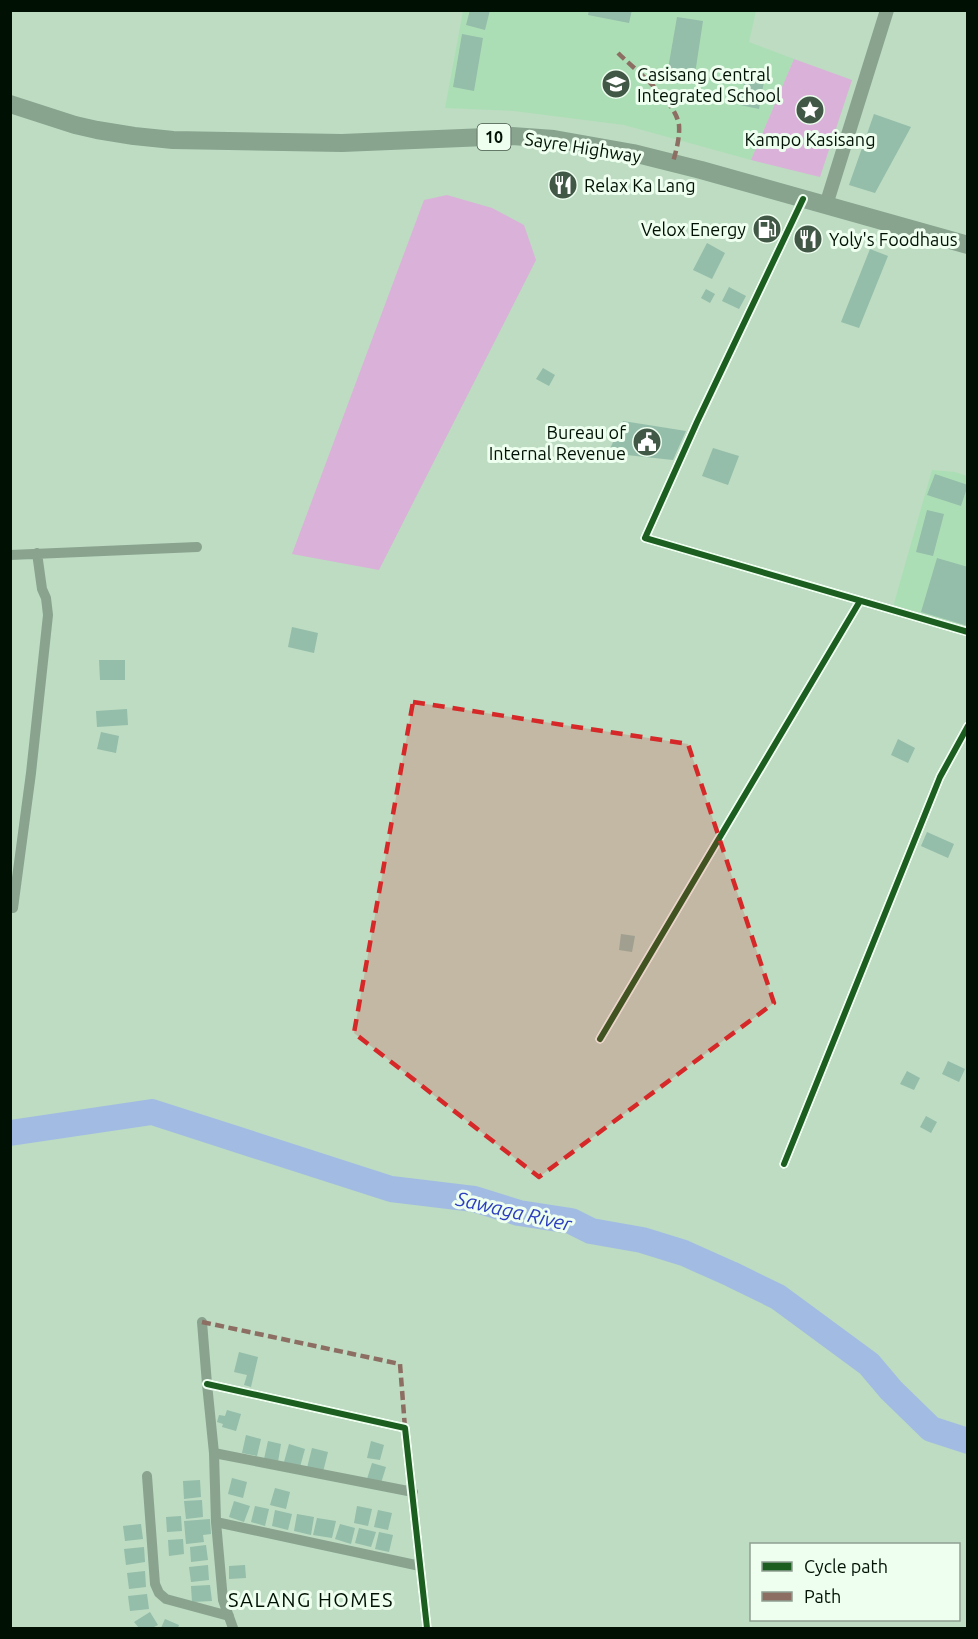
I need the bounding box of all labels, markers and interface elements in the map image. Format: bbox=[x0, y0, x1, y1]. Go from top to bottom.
place label: Casisang Central Integrated School bbox=[637, 64, 781, 105]
school or university icon: Casisang Central Integrated School bbox=[600, 68, 632, 100]
place icon: Kampo Kasisang bbox=[794, 94, 826, 126]
road number: 10 bbox=[478, 124, 510, 150]
street label: Sayre Highway bbox=[523, 128, 643, 166]
place label: Kampo Kasisang bbox=[745, 129, 876, 149]
restaurant icon: Relax Ka Lang bbox=[547, 169, 579, 201]
place label: Relax Ka Lang bbox=[584, 175, 696, 195]
fuel station icon: Velox Energy bbox=[751, 213, 783, 245]
place label: Velox Energy bbox=[641, 219, 746, 239]
restaurant icon: Yoly's Foodhaus bbox=[792, 223, 824, 255]
place label: Yoly's Foodhaus bbox=[829, 229, 958, 249]
place label: Bureau of Internal Revenue bbox=[489, 422, 626, 463]
public building icon: Bureau of Internal Revenue bbox=[631, 426, 663, 458]
water label: Sawaga River bbox=[453, 1186, 575, 1236]
legend bbox=[750, 1543, 960, 1621]
text: Cycle path bbox=[804, 1556, 888, 1576]
text: Path bbox=[804, 1586, 841, 1606]
district label: SALANG HOMES bbox=[228, 1588, 394, 1611]

